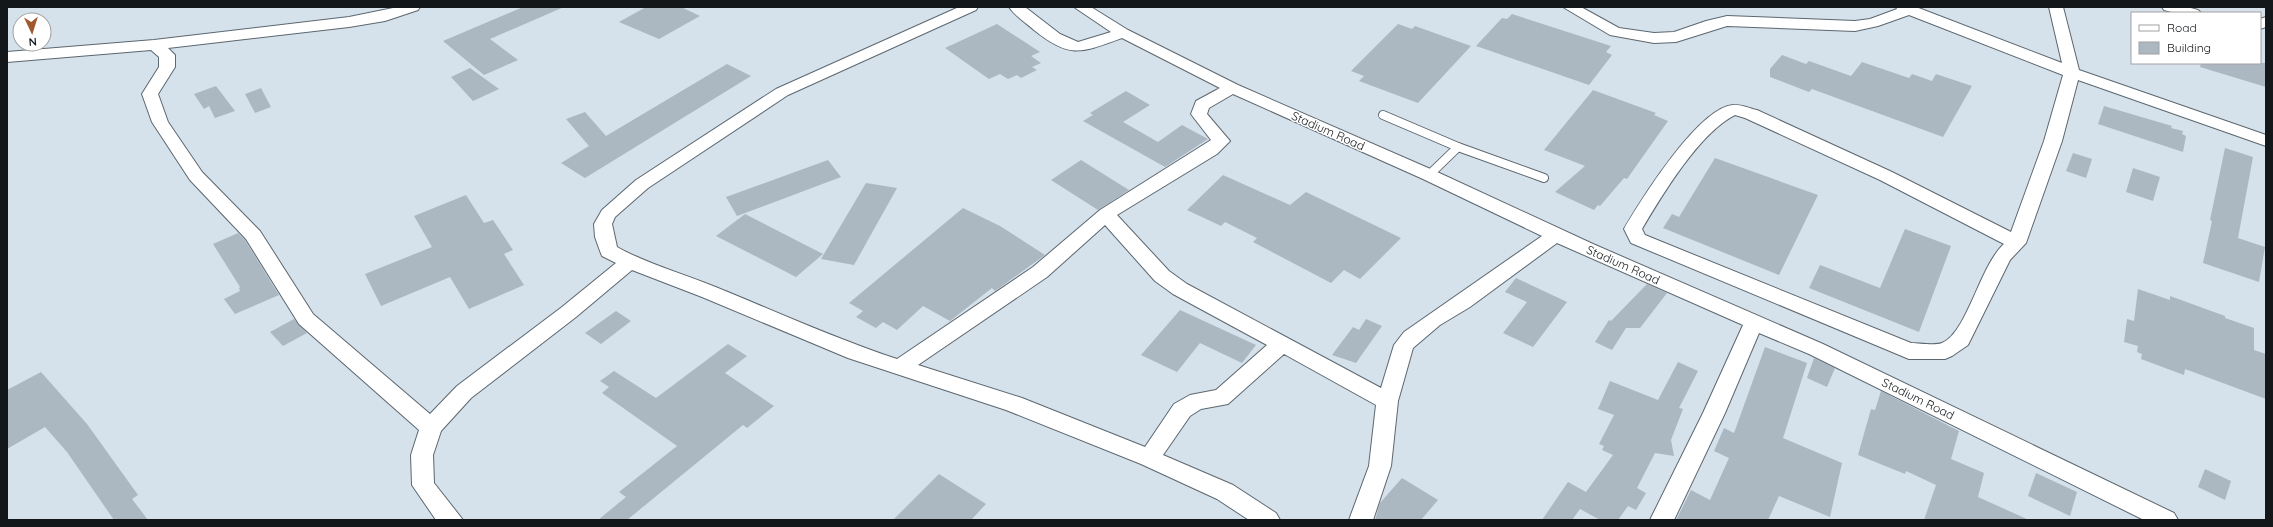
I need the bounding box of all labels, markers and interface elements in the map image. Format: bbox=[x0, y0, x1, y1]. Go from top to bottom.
north arrow bbox=[12, 12, 52, 52]
legend bbox=[2131, 12, 2261, 64]
text: Road bbox=[2167, 20, 2197, 35]
text: N bbox=[28, 35, 37, 49]
text: Building bbox=[2167, 40, 2211, 55]
street label: Stadium Road bbox=[1289, 108, 1367, 153]
street label: Stadium Road bbox=[1584, 242, 1662, 287]
street label: Stadium Road bbox=[1880, 375, 1957, 423]

